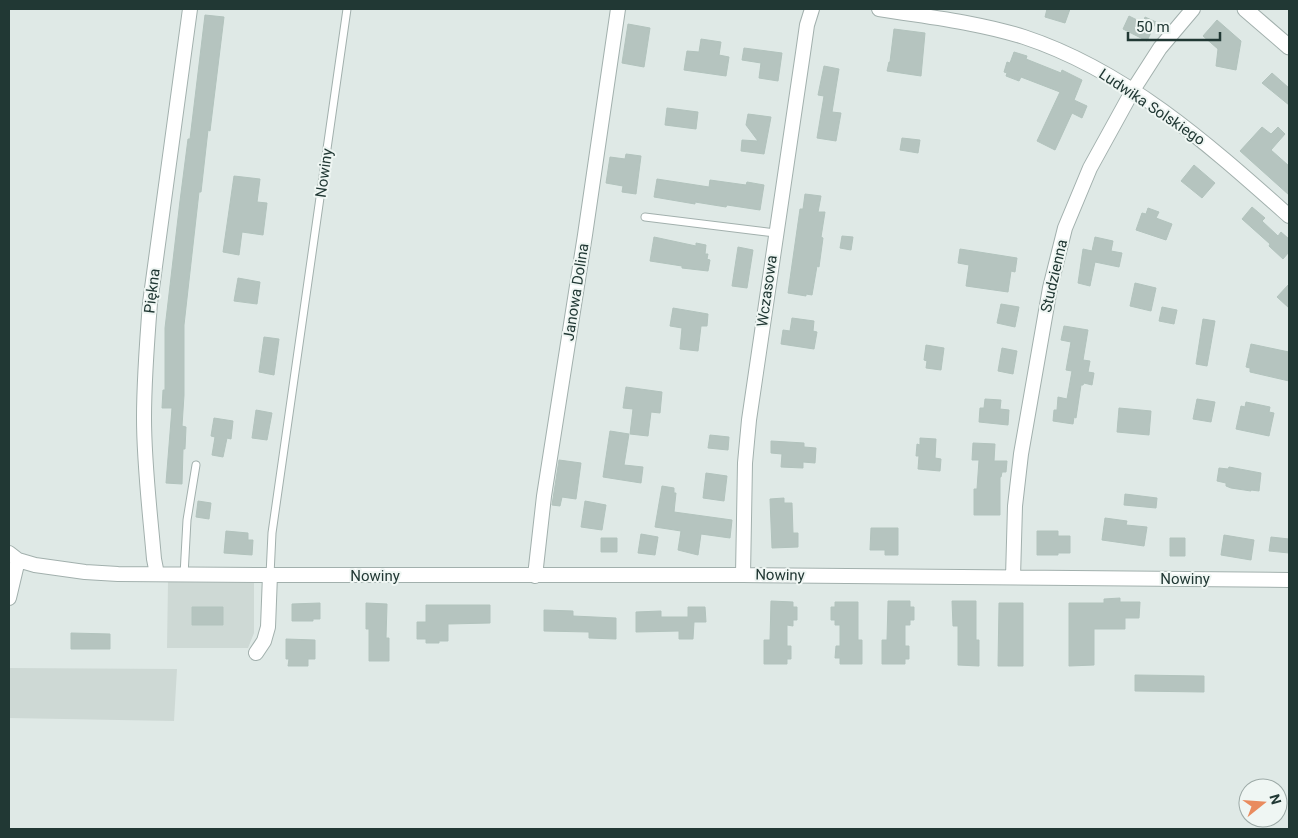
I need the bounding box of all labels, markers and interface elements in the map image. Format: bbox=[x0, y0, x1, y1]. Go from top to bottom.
scale bar bbox=[1128, 10, 1220, 42]
text: 50 m bbox=[1136, 18, 1170, 36]
street label: Ludwika Solskiego bbox=[1096, 65, 1208, 149]
street label: Nowiny bbox=[312, 147, 336, 199]
street label: Studzienna bbox=[1037, 238, 1071, 314]
street label: Janowa Dolina bbox=[559, 242, 593, 342]
street label: Wczasowa bbox=[753, 254, 781, 328]
street label: Piękna bbox=[140, 268, 164, 314]
street label: Nowiny bbox=[755, 566, 805, 584]
street label: Nowiny bbox=[350, 567, 400, 585]
street label: Nowiny bbox=[1160, 570, 1210, 588]
north arrow bbox=[1238, 778, 1288, 828]
text: N bbox=[1266, 792, 1285, 806]

